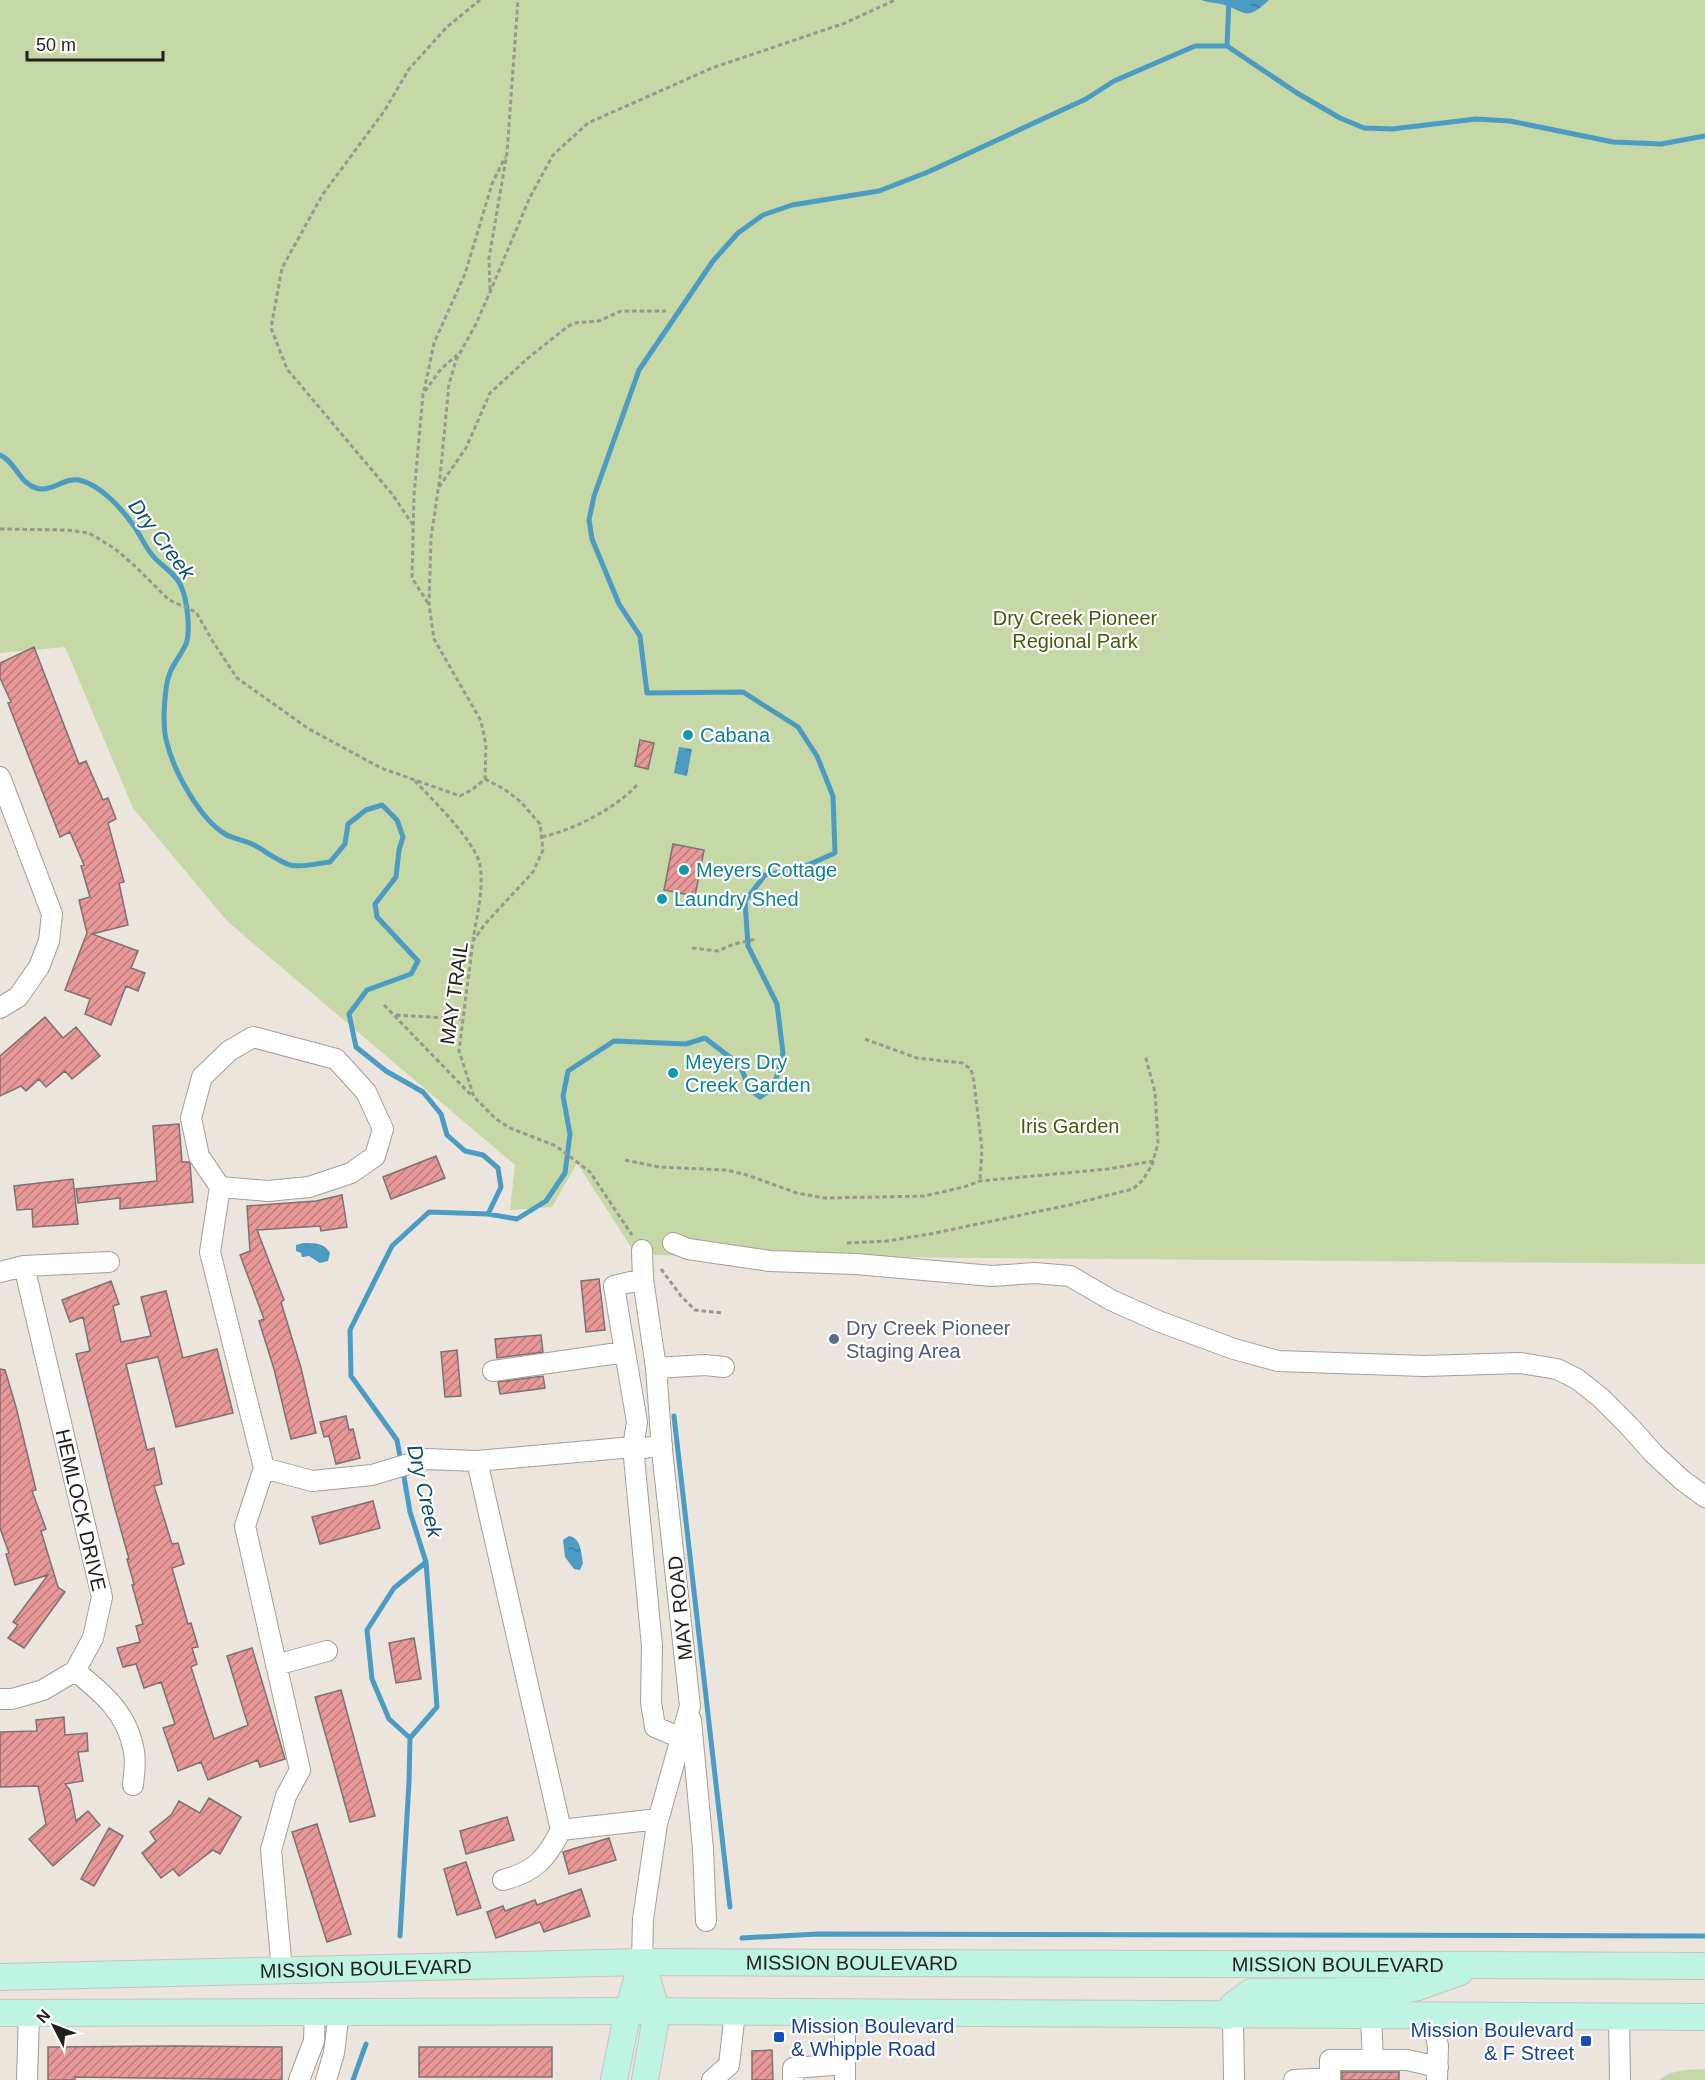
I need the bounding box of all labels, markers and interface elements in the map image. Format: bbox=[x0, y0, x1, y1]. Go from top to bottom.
scale bar bbox=[27, 24, 164, 62]
text: 50 m bbox=[36, 35, 76, 55]
water label: Dry Creek bbox=[124, 494, 201, 585]
park label: Dry Creek Pioneer Regional Park bbox=[993, 607, 1158, 652]
place label: Cabana bbox=[700, 724, 771, 746]
marker: Cabana bbox=[681, 728, 695, 742]
place label: Meyers Cottage bbox=[696, 859, 837, 881]
marker: Meyers Cottage bbox=[677, 863, 691, 877]
place label: Laundry Shed bbox=[674, 888, 799, 910]
marker: Laundry Shed bbox=[655, 892, 669, 906]
street label: MAY TRAIL bbox=[436, 940, 472, 1046]
place label: Meyers Dry Creek Garden bbox=[685, 1051, 811, 1096]
marker: Meyers Dry Creek Garden bbox=[666, 1066, 680, 1080]
park label: Iris Garden bbox=[1021, 1115, 1119, 1137]
place label: Dry Creek Pioneer Staging Area bbox=[846, 1317, 1011, 1362]
marker: Dry Creek Pioneer Staging Area bbox=[827, 1332, 841, 1346]
street label: HEMLOCK DRIVE bbox=[52, 1427, 110, 1593]
water label: Dry Creek bbox=[403, 1442, 447, 1541]
street label: MAY ROAD bbox=[664, 1555, 696, 1661]
street label: MISSION BOULEVARD bbox=[746, 1951, 958, 1974]
street label: MISSION BOULEVARD bbox=[1232, 1953, 1444, 1976]
street label: MISSION BOULEVARD bbox=[260, 1955, 472, 1982]
north arrow bbox=[24, 1996, 84, 2056]
text: N bbox=[33, 2006, 53, 2026]
place label: Mission Boulevard & Whipple Road bbox=[791, 2015, 954, 2060]
place label: Mission Boulevard & F Street bbox=[1411, 2019, 1574, 2064]
marker: Mission Boulevard & Whipple Road bbox=[772, 2030, 786, 2044]
marker: Mission Boulevard & F Street bbox=[1579, 2034, 1593, 2048]

